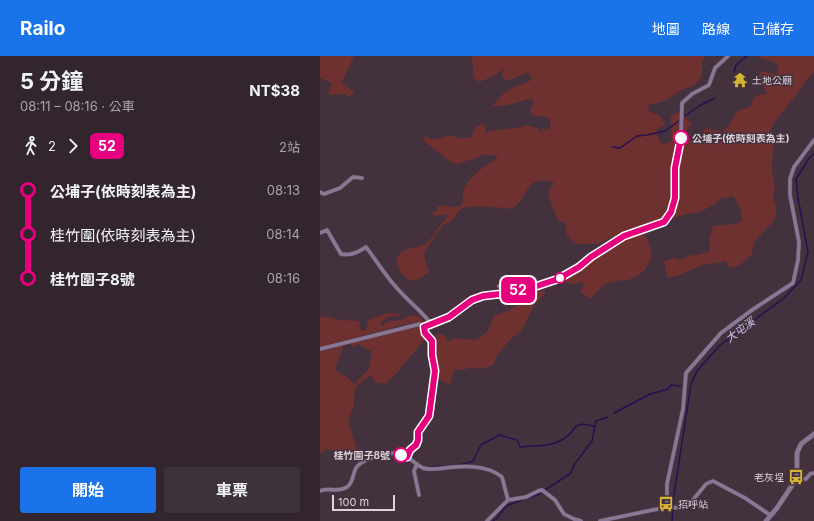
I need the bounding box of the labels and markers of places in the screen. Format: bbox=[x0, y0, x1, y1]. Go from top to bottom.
temple icon: 土地公廟 bbox=[731, 71, 749, 89]
place label: 土地公廟 bbox=[752, 74, 792, 86]
marker: 公埔子(依時刻表為主) bbox=[673, 130, 689, 146]
place label: 公埔子(依時刻表為主) bbox=[692, 132, 790, 144]
unlabelled marker bbox=[554, 272, 566, 284]
marker: 桂竹圍子8號 bbox=[393, 447, 409, 463]
place label: 桂竹圍子8號 bbox=[333, 449, 390, 461]
bus stop icon: 老灰埕 bbox=[787, 468, 805, 486]
place label: 老灰埕 bbox=[754, 471, 784, 483]
bus stop icon: 招呼站 bbox=[657, 495, 675, 513]
place label: 招呼站 bbox=[678, 498, 708, 510]

